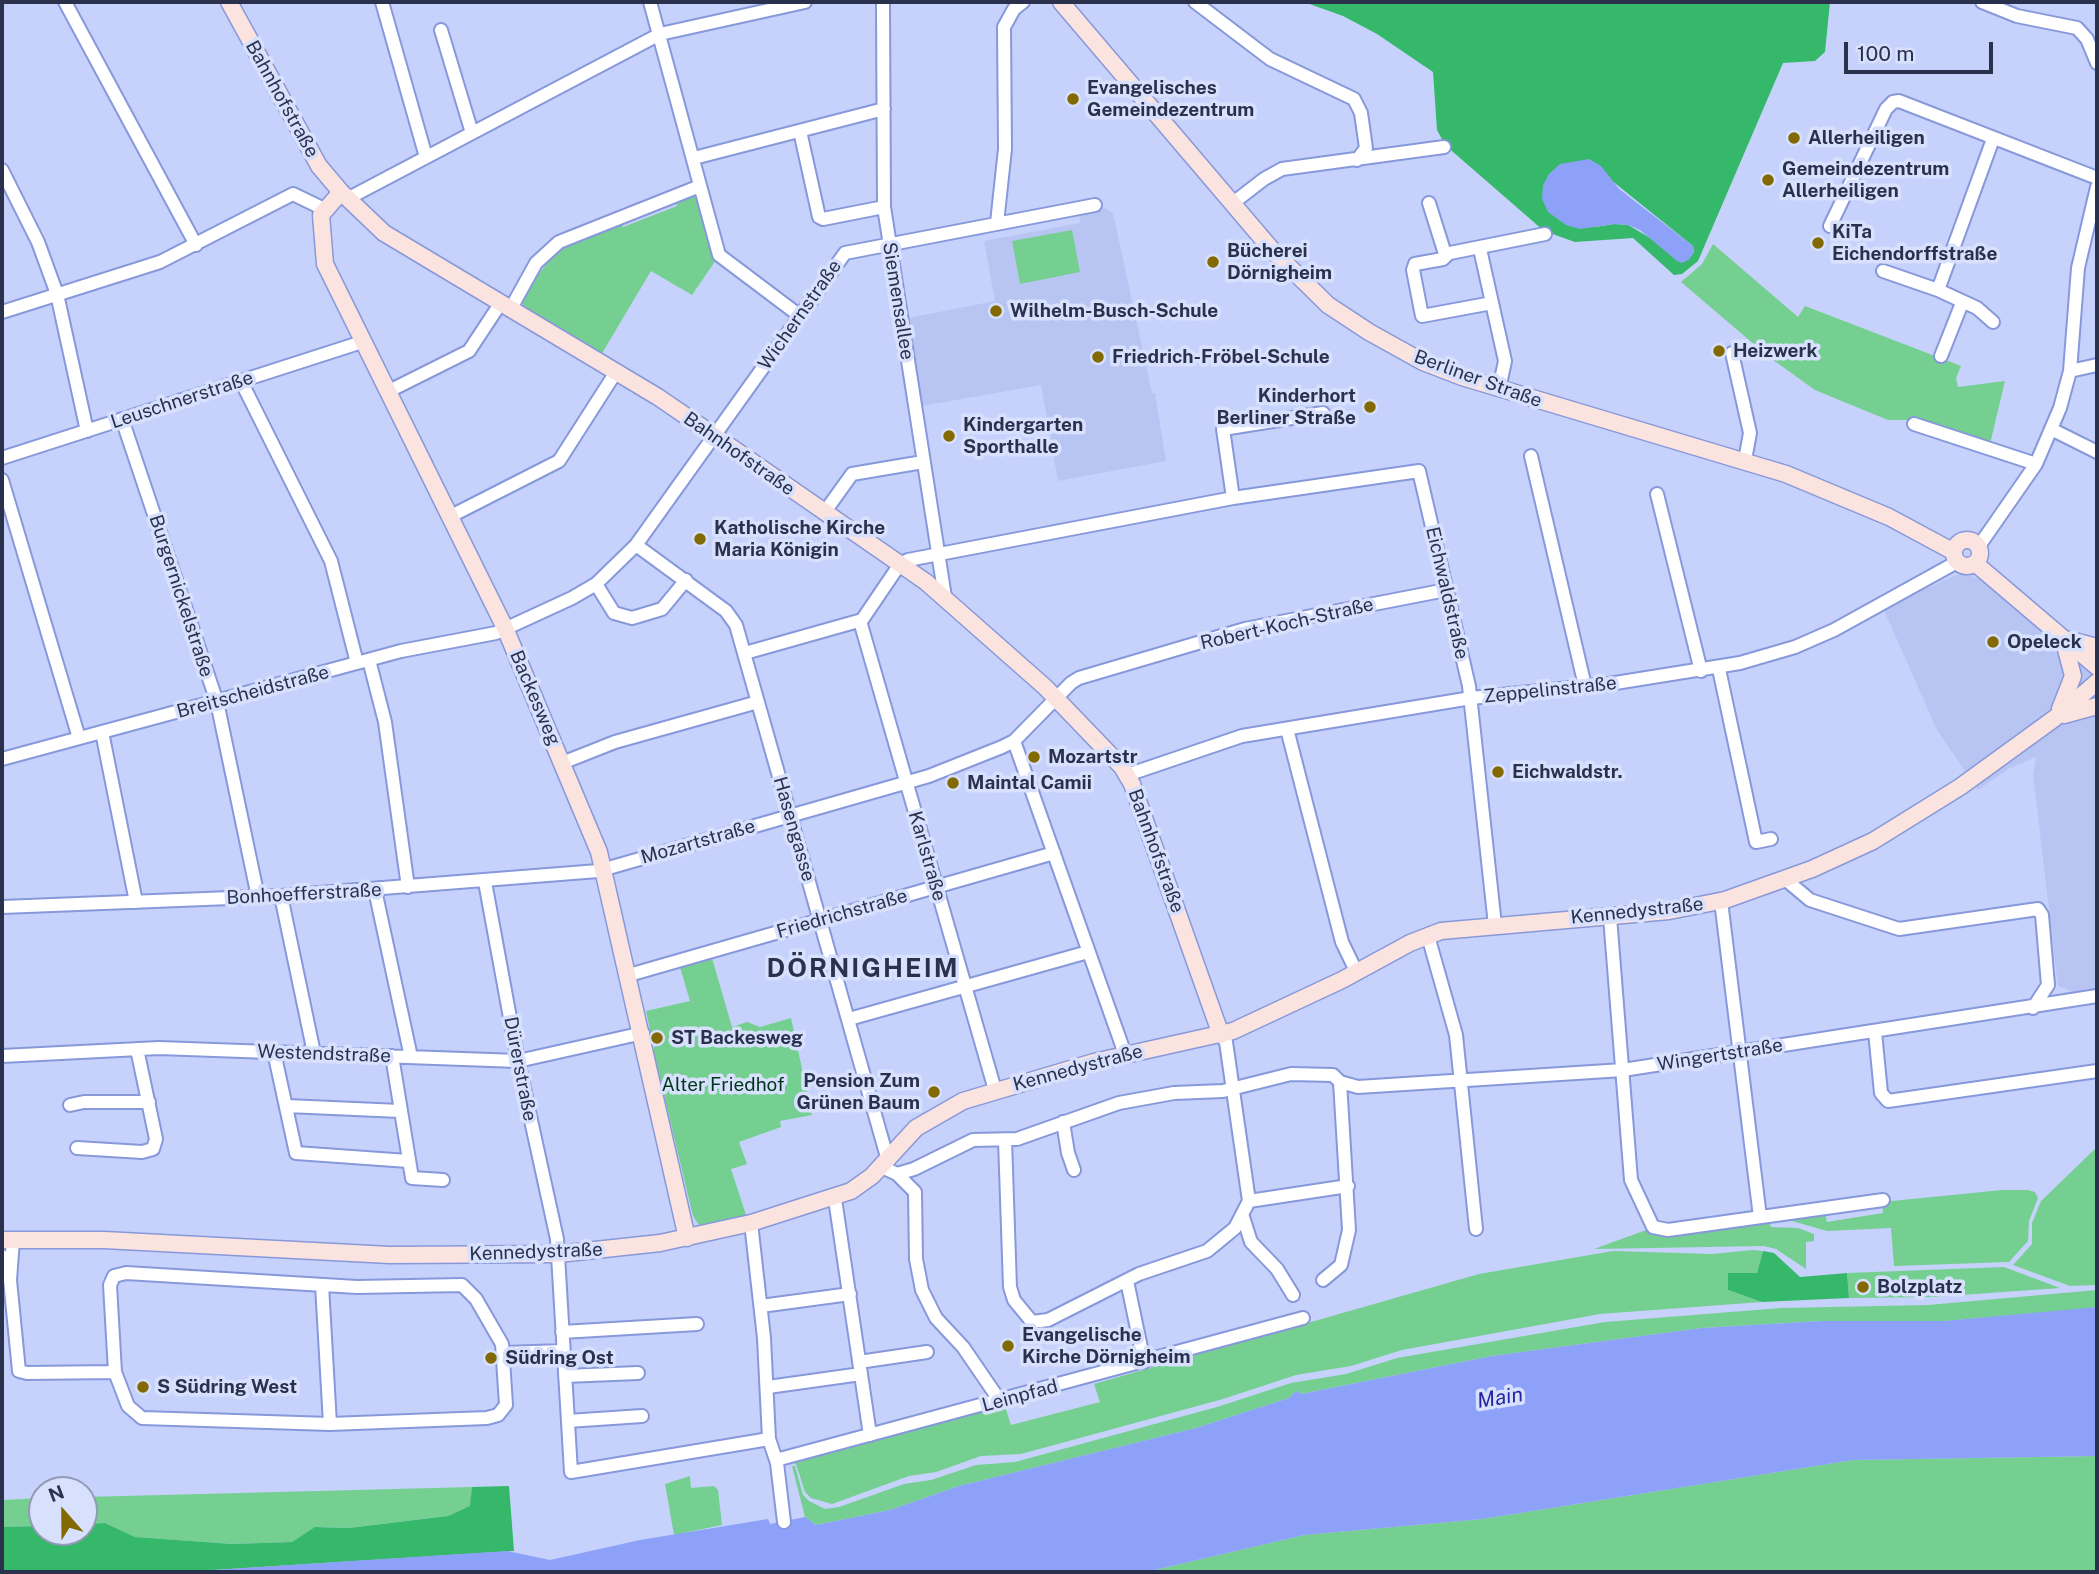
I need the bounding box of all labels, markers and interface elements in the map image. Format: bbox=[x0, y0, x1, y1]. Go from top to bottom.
scale bar bbox=[1847, 28, 1996, 72]
street label: Bahnhofstraße bbox=[240, 37, 324, 161]
text: 100 m bbox=[1857, 41, 1914, 66]
place label: Evangelisches Gemeindezentrum bbox=[1087, 77, 1254, 121]
marker: Evangelisches Gemeindezentrum bbox=[1065, 91, 1081, 107]
place label: Allerheiligen bbox=[1808, 127, 1925, 149]
marker: Allerheiligen bbox=[1786, 130, 1802, 146]
place label: Gemeindezentrum Allerheiligen bbox=[1782, 158, 1949, 202]
marker: Gemeindezentrum Allerheiligen bbox=[1760, 172, 1776, 188]
place label: KiTa Eichendorffstraße bbox=[1832, 221, 1997, 265]
marker: KiTa Eichendorffstraße bbox=[1810, 235, 1826, 251]
place label: Bücherei Dörnigheim bbox=[1227, 240, 1332, 284]
street label: Siemensallee bbox=[877, 241, 919, 361]
marker: Bücherei Dörnigheim bbox=[1205, 254, 1221, 270]
street label: Wichernstraße bbox=[754, 255, 846, 375]
place label: Wilhelm-Busch-Schule bbox=[1010, 300, 1218, 322]
marker: Wilhelm-Busch-Schule bbox=[988, 303, 1004, 319]
place label: Heizwerk bbox=[1733, 340, 1817, 362]
marker: Heizwerk bbox=[1711, 343, 1727, 359]
street label: Berliner Straße bbox=[1411, 345, 1545, 413]
place label: Friedrich-Fröbel-Schule bbox=[1112, 346, 1330, 368]
marker: Friedrich-Fröbel-Schule bbox=[1090, 349, 1106, 365]
street label: Leuschnerstraße bbox=[108, 366, 256, 434]
place label: Kinderhort Berliner Straße bbox=[1216, 385, 1356, 429]
marker: Kinderhort Berliner Straße bbox=[1362, 399, 1378, 415]
street label: Bahnhofstraße bbox=[679, 407, 799, 501]
place label: Kindergarten Sporthalle bbox=[963, 414, 1083, 458]
marker: Kindergarten Sporthalle bbox=[941, 428, 957, 444]
street label: Burgernickelstraße bbox=[144, 512, 218, 680]
place label: Katholische Kirche Maria Königin bbox=[714, 517, 885, 561]
street label: Eichwaldstraße bbox=[1421, 525, 1473, 661]
marker: Katholische Kirche Maria Königin bbox=[692, 531, 708, 547]
street label: Robert-Koch-Straße bbox=[1198, 593, 1376, 655]
place label: Opeleck bbox=[2007, 631, 2082, 653]
marker: Opeleck bbox=[1985, 634, 2001, 650]
street label: Backesweg bbox=[505, 647, 565, 749]
street label: Breitscheidstraße bbox=[174, 661, 332, 723]
street label: Zeppelinstraße bbox=[1482, 672, 1618, 708]
place label: Mozartstr bbox=[1048, 746, 1138, 768]
marker: Mozartstr bbox=[1026, 749, 1042, 765]
place label: Eichwaldstr. bbox=[1512, 761, 1623, 783]
marker: Eichwaldstr. bbox=[1490, 764, 1506, 780]
place label: Maintal Camii bbox=[967, 772, 1092, 794]
street label: Hasengasse bbox=[768, 774, 820, 884]
marker: Maintal Camii bbox=[945, 775, 961, 791]
street label: Bahnhofstraße bbox=[1123, 786, 1189, 916]
street label: Karlstraße bbox=[903, 808, 951, 904]
street label: Mozartstraße bbox=[638, 815, 758, 869]
street label: Bonhoefferstraße bbox=[226, 879, 382, 909]
street label: Friedrichstraße bbox=[774, 884, 910, 944]
street label: Kennedystraße bbox=[1569, 893, 1705, 929]
district label: DÖRNIGHEIM bbox=[768, 953, 958, 985]
street label: Dürerstraße bbox=[499, 1015, 541, 1123]
place label: ST Backesweg bbox=[671, 1027, 803, 1049]
marker: ST Backesweg bbox=[649, 1030, 665, 1046]
street label: Wingertstraße bbox=[1655, 1034, 1785, 1076]
street label: Westendstraße bbox=[257, 1040, 391, 1068]
street label: Kennedystraße bbox=[1011, 1040, 1145, 1096]
place label: Pension Zum Grünen Baum bbox=[796, 1070, 920, 1114]
park label: Alter Friedhof bbox=[662, 1074, 784, 1096]
marker: Pension Zum Grünen Baum bbox=[926, 1084, 942, 1100]
street label: Kennedystraße bbox=[469, 1238, 603, 1266]
place label: Bolzplatz bbox=[1877, 1276, 1962, 1298]
marker: Bolzplatz bbox=[1855, 1279, 1871, 1295]
place label: Evangelische Kirche Dörnigheim bbox=[1022, 1324, 1190, 1368]
marker: Evangelische Kirche Dörnigheim bbox=[1000, 1338, 1016, 1354]
place label: Südring Ost bbox=[505, 1347, 614, 1369]
marker: Südring Ost bbox=[483, 1350, 499, 1366]
street label: Leinpfad bbox=[980, 1375, 1060, 1417]
place label: S Südring West bbox=[157, 1376, 297, 1398]
marker: S Südring West bbox=[135, 1379, 151, 1395]
water label: Main bbox=[1475, 1382, 1525, 1414]
north arrow bbox=[28, 1476, 98, 1546]
text: N bbox=[45, 1480, 67, 1506]

